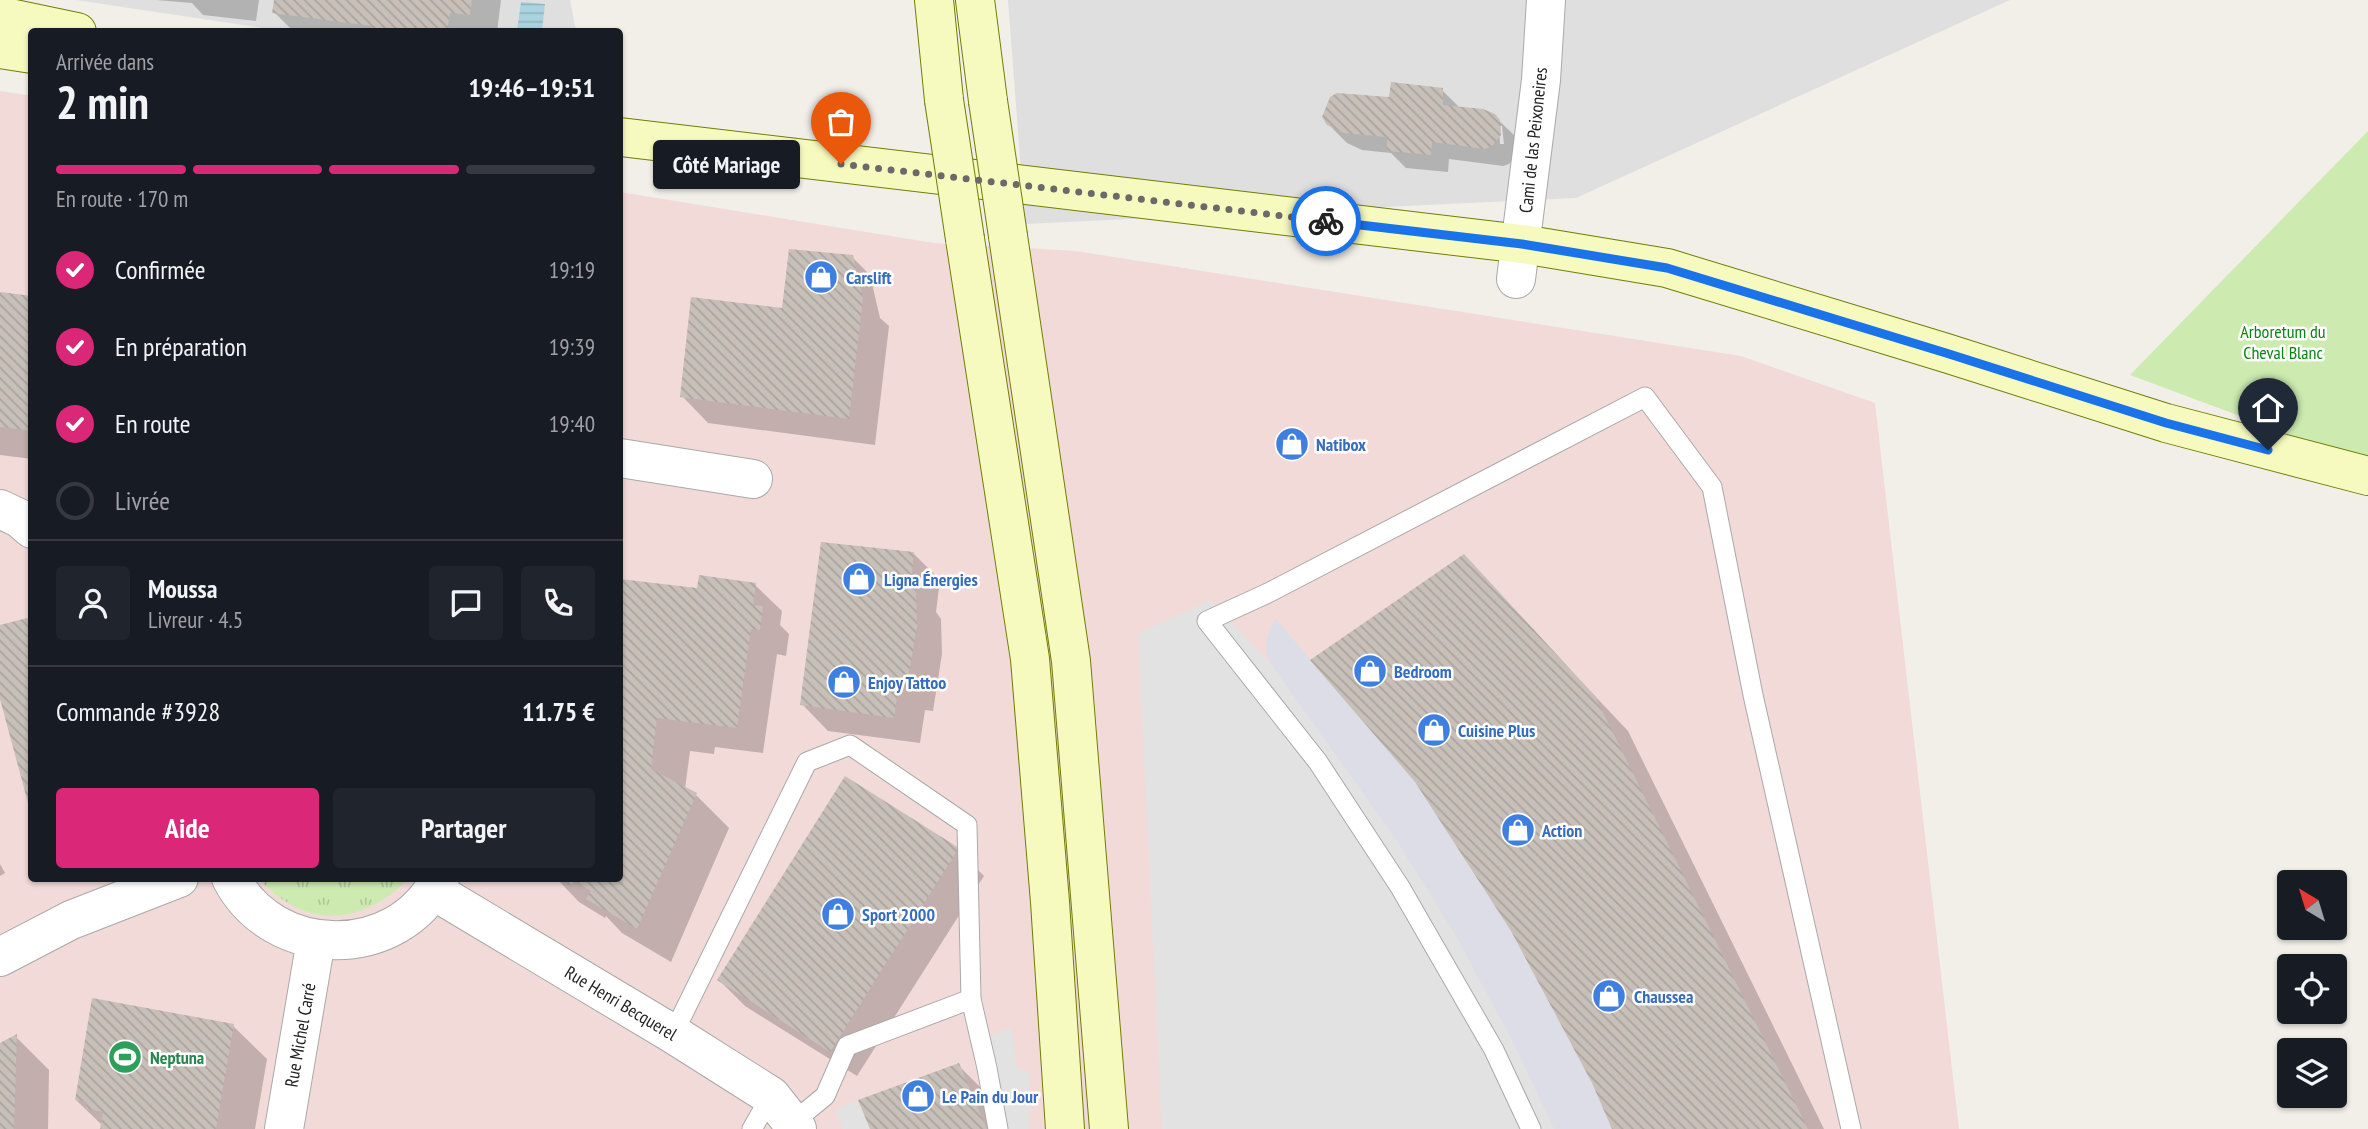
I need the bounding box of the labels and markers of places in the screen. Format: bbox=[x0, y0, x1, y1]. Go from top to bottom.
pin bbox=[811, 92, 871, 164]
callout: Côté Mariage bbox=[652, 140, 799, 188]
shop icon: Carslift bbox=[802, 258, 840, 296]
place label: Carslift bbox=[846, 266, 892, 289]
pin bbox=[2238, 378, 2298, 450]
shop icon: Natibox bbox=[1273, 425, 1311, 463]
place label: Natibox bbox=[1316, 433, 1366, 456]
shop icon: Ligna Énergies bbox=[840, 560, 878, 598]
place label: Ligna Énergies bbox=[884, 568, 978, 591]
shop icon: Bedroom bbox=[1351, 652, 1389, 690]
place label: Bedroom bbox=[1394, 660, 1452, 683]
shop icon: Enjoy Tattoo bbox=[825, 663, 863, 701]
place label: Enjoy Tattoo bbox=[868, 671, 946, 694]
shop icon: Cuisine Plus bbox=[1415, 711, 1453, 749]
place label: Cuisine Plus bbox=[1458, 719, 1535, 742]
shop icon: Action bbox=[1499, 811, 1537, 849]
place label: Action bbox=[1541, 819, 1582, 842]
shop icon: Sport 2000 bbox=[819, 895, 857, 933]
place label: Sport 2000 bbox=[862, 903, 935, 926]
shop icon: Chaussea bbox=[1590, 977, 1628, 1015]
place label: Chaussea bbox=[1634, 985, 1694, 1008]
sports icon: Neptuna bbox=[106, 1038, 144, 1076]
place label: Neptuna bbox=[150, 1046, 204, 1069]
shop icon: Le Pain du Jour bbox=[899, 1077, 937, 1115]
place label: Le Pain du Jour bbox=[942, 1085, 1039, 1108]

